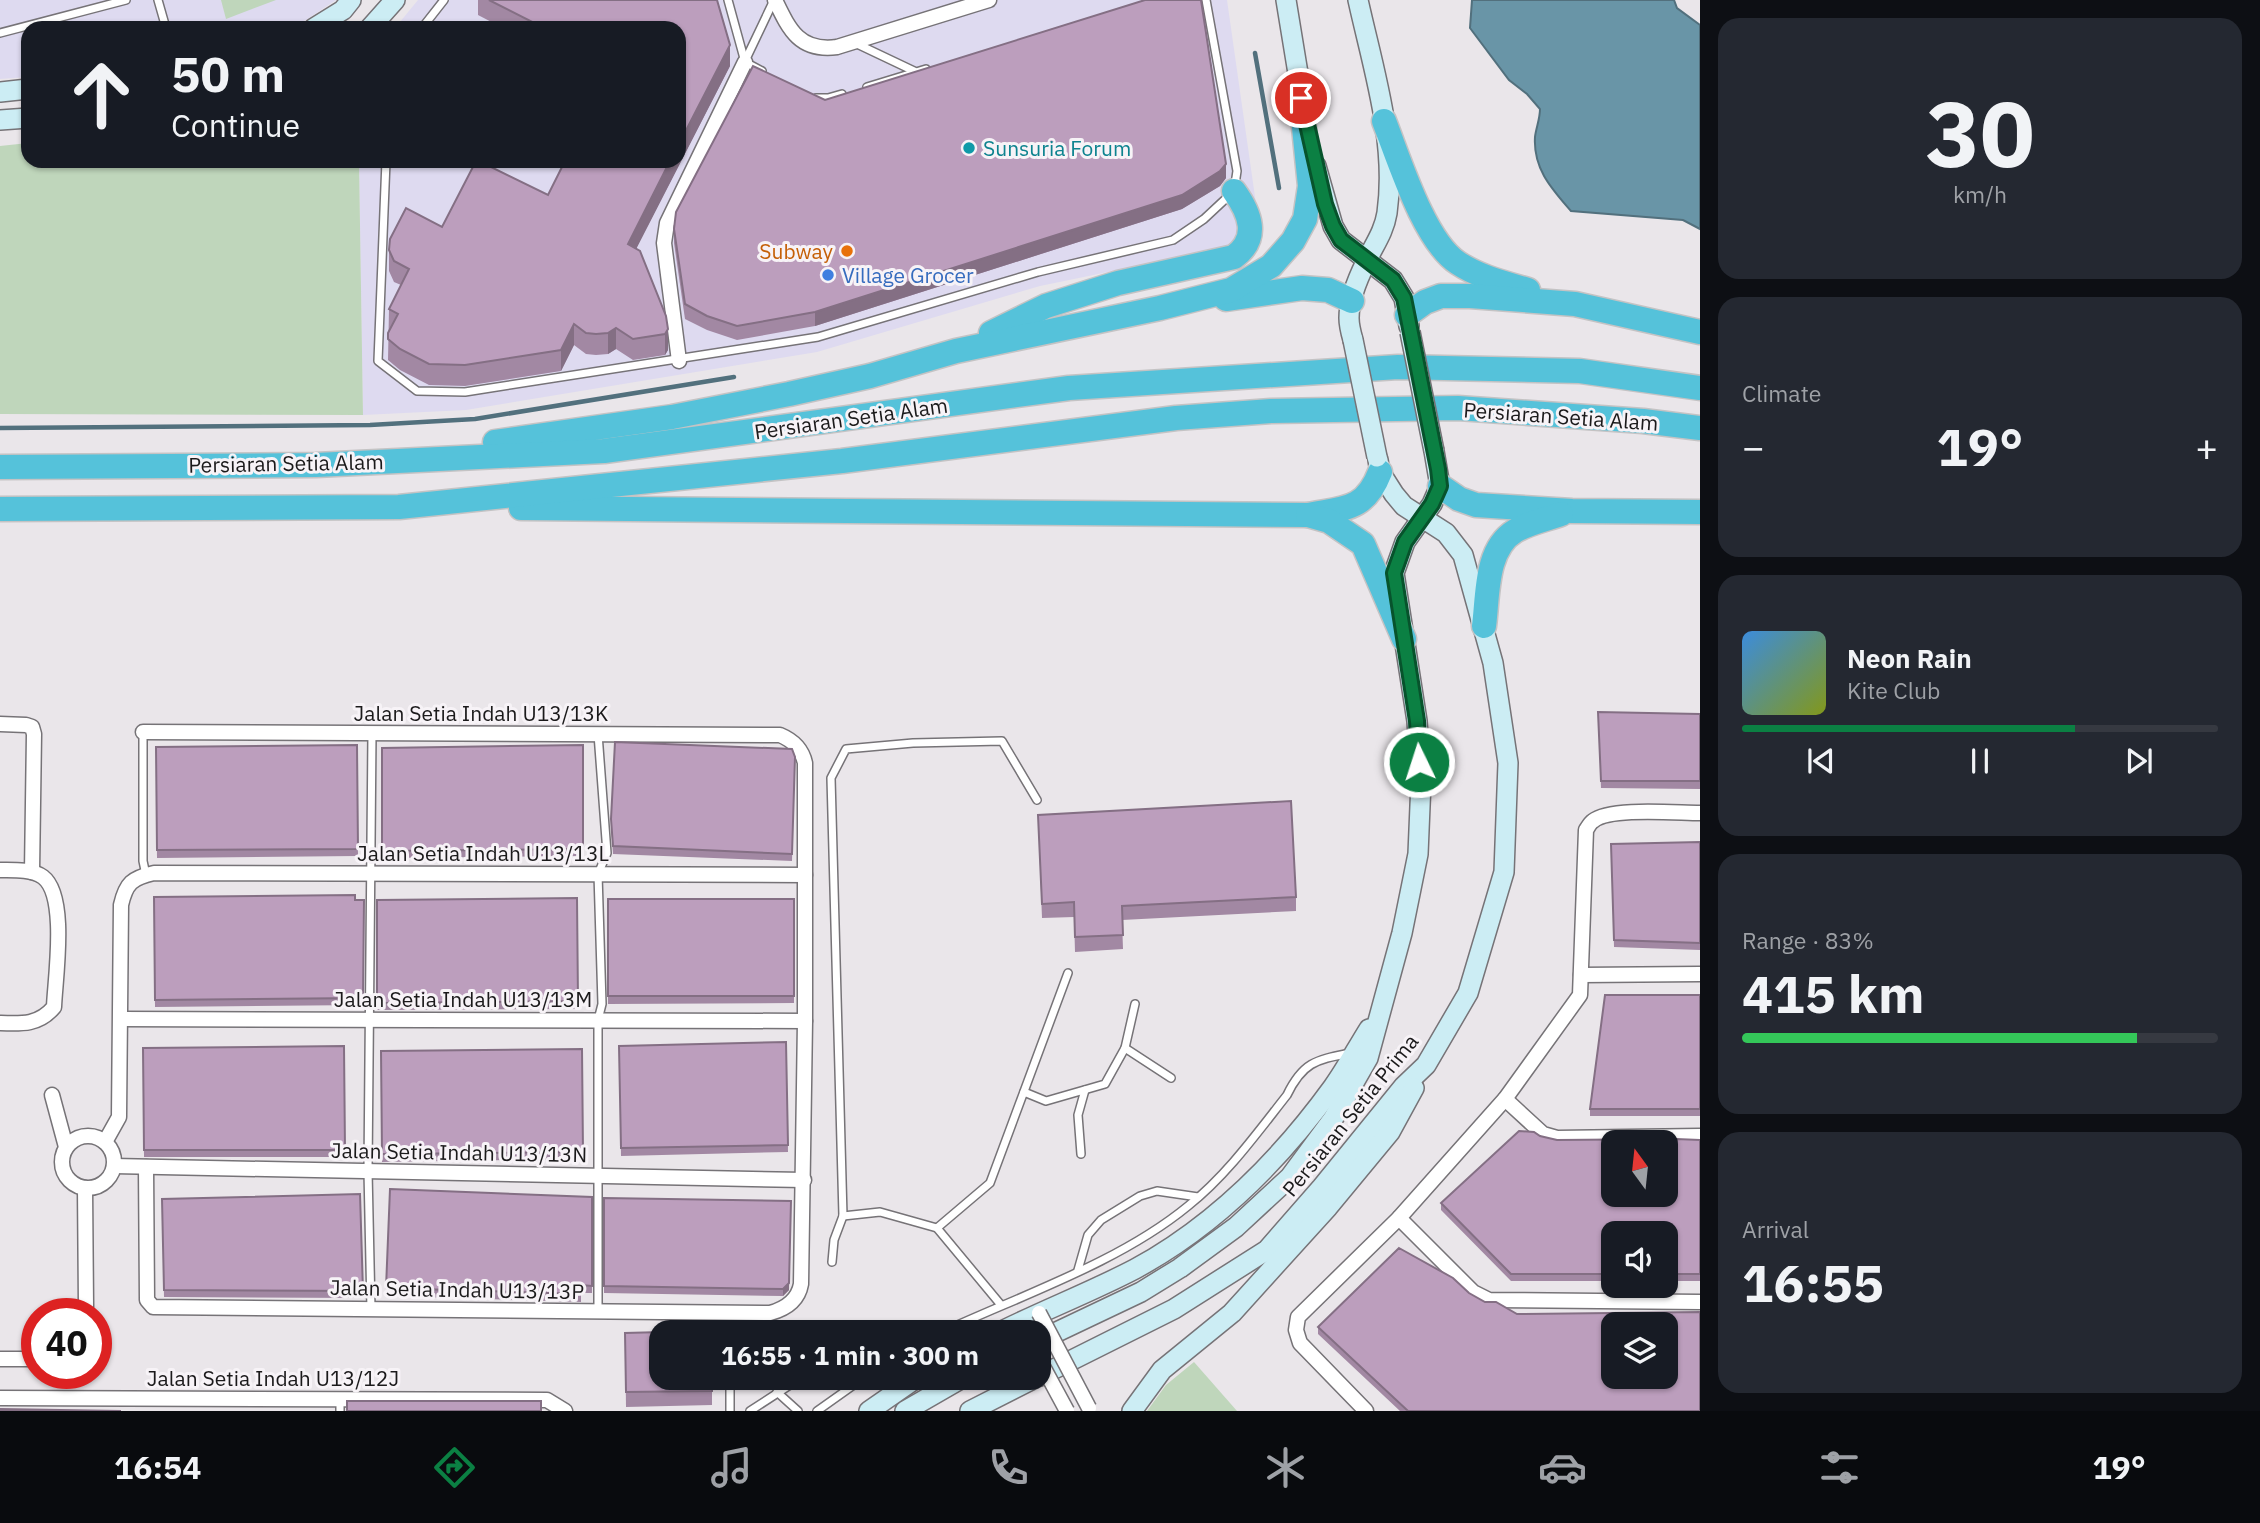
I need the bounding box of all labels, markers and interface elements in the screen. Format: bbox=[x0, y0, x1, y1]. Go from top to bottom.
text: 50 m bbox=[171, 42, 285, 105]
icon: ahead bbox=[56, 49, 147, 140]
pin bbox=[1271, 68, 1331, 128]
text: 30 bbox=[1925, 74, 2035, 192]
icon: arrive bbox=[1282, 79, 1320, 117]
text: Continue bbox=[171, 104, 300, 146]
place label: Sunsuria Forum bbox=[983, 134, 1131, 162]
marker: Sunsuria Forum bbox=[961, 140, 977, 156]
text: km/h bbox=[1953, 179, 2007, 209]
place label: Subway bbox=[759, 237, 834, 265]
marker: Subway bbox=[839, 243, 855, 259]
place label: Village Grocer bbox=[842, 261, 974, 289]
marker: Village Grocer bbox=[820, 267, 836, 283]
text: Climate bbox=[1742, 378, 1821, 408]
street label: Persiaran Setia Alam bbox=[752, 391, 950, 445]
street label: Persiaran Setia Alam bbox=[1463, 395, 1659, 437]
text: 19° bbox=[1937, 413, 2023, 480]
text: − bbox=[1742, 422, 1765, 471]
text: + bbox=[2195, 422, 2218, 471]
street label: Persiaran Setia Alam bbox=[188, 447, 384, 479]
text: Neon Rain bbox=[1847, 641, 1972, 675]
text: Kite Club bbox=[1847, 675, 1940, 705]
street label: Jalan Setia Indah U13/13K bbox=[354, 699, 608, 727]
position arrow bbox=[1382, 725, 1456, 799]
icon: previous bbox=[1802, 742, 1840, 780]
icon: pause bbox=[1961, 742, 1999, 780]
icon: next bbox=[2120, 742, 2158, 780]
street label: Jalan Setia Indah U13/13L bbox=[357, 839, 609, 867]
text: Range · 83% bbox=[1742, 925, 1874, 955]
text: 415 km bbox=[1742, 960, 1924, 1027]
street label: Jalan Setia Indah U13/13M bbox=[334, 985, 592, 1013]
street label: Persiaran Setia Prima bbox=[1276, 1028, 1424, 1202]
north arrow bbox=[1601, 1130, 1678, 1208]
map controls bbox=[1601, 1130, 1678, 1389]
street label: Jalan Setia Indah U13/13N bbox=[331, 1136, 587, 1168]
text: Arrival bbox=[1742, 1214, 1809, 1244]
button: sound bbox=[1601, 1221, 1678, 1298]
text: 16:55 bbox=[1742, 1249, 1884, 1316]
street label: Jalan Setia Indah U13/13P bbox=[330, 1273, 584, 1305]
speed limit sign: 40 bbox=[21, 1298, 112, 1389]
button: layers bbox=[1601, 1312, 1678, 1389]
text: 16:55 · 1 min · 300 m bbox=[721, 1338, 979, 1372]
street label: Jalan Setia Indah U13/12J bbox=[147, 1364, 399, 1392]
icon: directions bbox=[430, 1443, 479, 1492]
icon: music bbox=[707, 1443, 756, 1492]
icon: phone bbox=[984, 1443, 1033, 1492]
icon: climate bbox=[1261, 1443, 1310, 1492]
icon: car bbox=[1538, 1443, 1587, 1492]
icon: filters bbox=[1815, 1443, 1864, 1492]
text: 16:54 bbox=[114, 1446, 201, 1488]
text: 19° bbox=[2092, 1446, 2146, 1488]

